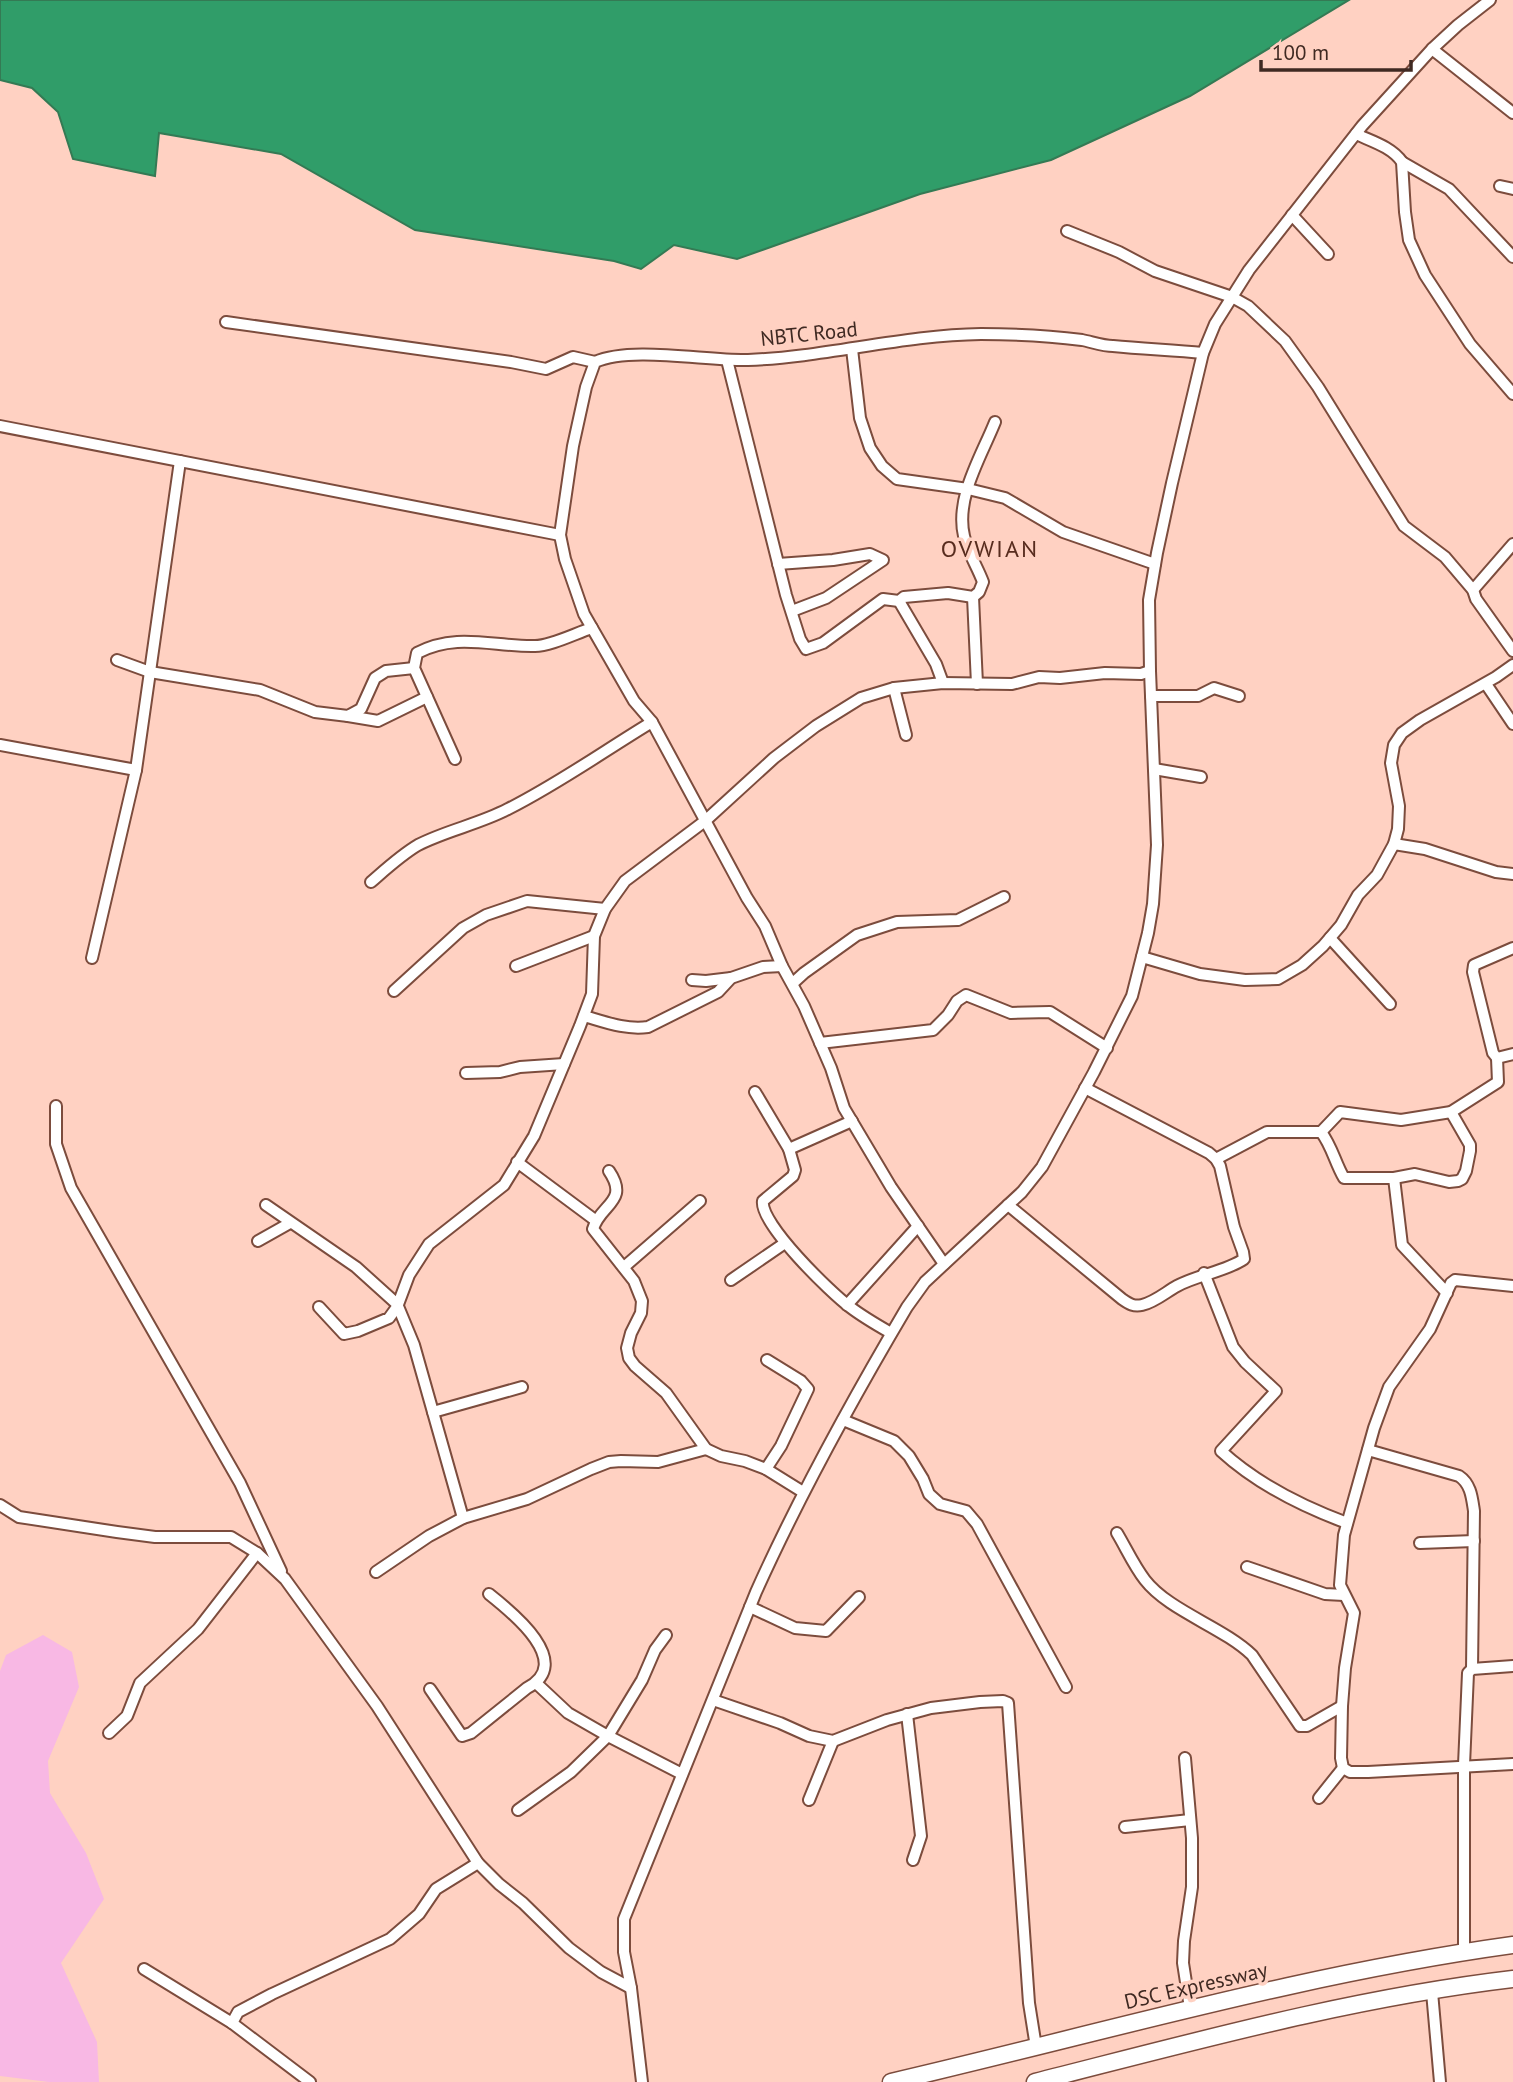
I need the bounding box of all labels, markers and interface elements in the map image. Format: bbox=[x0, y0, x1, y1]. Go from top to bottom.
scale bar bbox=[1261, 28, 1412, 72]
text: 100 m bbox=[1272, 39, 1329, 66]
street label: NBTC Road bbox=[759, 315, 859, 352]
district label: OVWIAN bbox=[941, 533, 1039, 564]
street label: DSC Expressway bbox=[1122, 1956, 1270, 2015]

